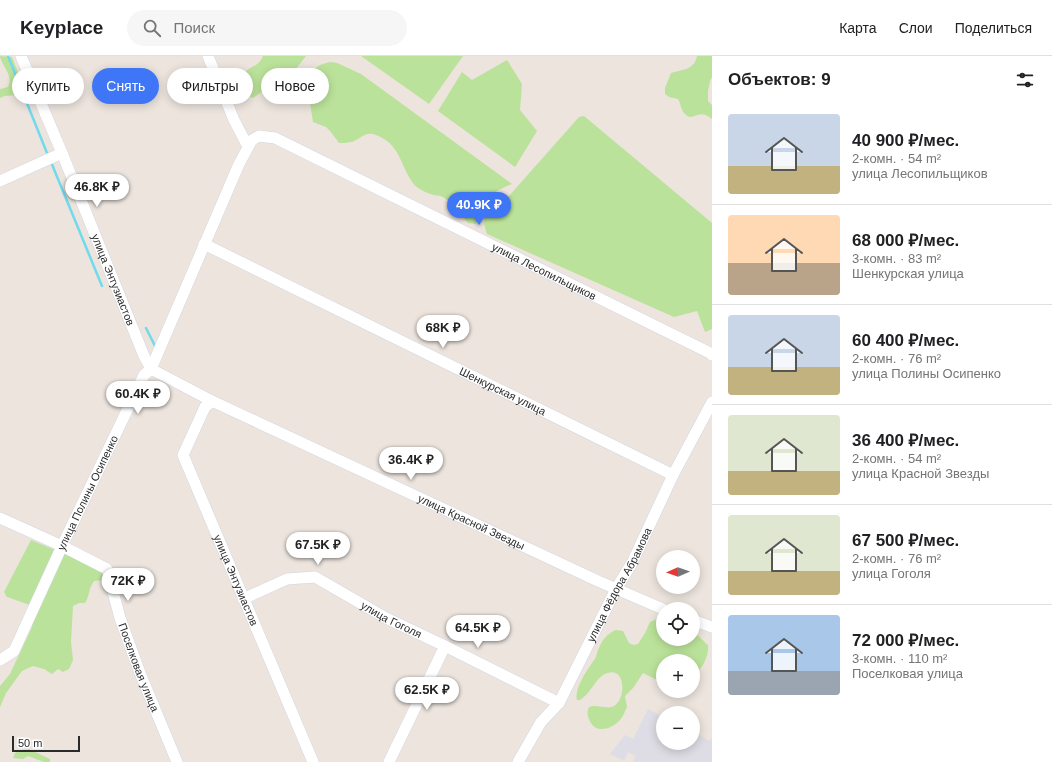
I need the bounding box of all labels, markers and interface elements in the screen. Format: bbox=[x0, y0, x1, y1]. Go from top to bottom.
search box bbox=[127, 10, 407, 46]
text: Keyplace bbox=[20, 17, 103, 38]
icon: search bbox=[141, 17, 163, 39]
text: Поиск bbox=[173, 19, 215, 36]
text: Карта bbox=[839, 20, 877, 36]
text: Слои bbox=[899, 20, 933, 36]
text: Поделиться bbox=[955, 20, 1032, 36]
chip: Купить bbox=[12, 68, 84, 104]
chip: Снять bbox=[92, 68, 159, 104]
chip: Фильтры bbox=[167, 68, 253, 104]
chip: Новое bbox=[261, 68, 329, 104]
icon: filters bbox=[1014, 69, 1036, 91]
text: Объектов: 9 bbox=[728, 70, 831, 89]
icon: home bbox=[760, 130, 808, 178]
text: 40 900 ₽/мес. bbox=[852, 131, 959, 150]
text: 2-комн. · 54 m² bbox=[852, 151, 941, 166]
text: улица Лесопильщиков bbox=[852, 166, 988, 181]
pin: 46.8K ₽ bbox=[60, 174, 134, 208]
text: 46.8K ₽ bbox=[74, 179, 120, 194]
pin: 40.9K ₽ bbox=[442, 192, 516, 226]
text: 40.9K ₽ bbox=[456, 197, 502, 212]
icon: home bbox=[760, 231, 808, 279]
text: 68 000 ₽/мес. bbox=[852, 231, 959, 250]
street label: улица Энтузиастов bbox=[89, 232, 137, 327]
street label: улица Лесопильщиков bbox=[490, 240, 598, 302]
text: 3-комн. · 83 m² bbox=[852, 251, 941, 266]
text: Шенкурская улица bbox=[852, 266, 964, 281]
pin: 68K ₽ bbox=[415, 315, 471, 349]
text: 68K ₽ bbox=[425, 320, 461, 335]
icon: home bbox=[760, 331, 808, 379]
text: 60 400 ₽/мес. bbox=[852, 331, 959, 350]
text: 2-комн. · 76 m² bbox=[852, 351, 941, 366]
street label: Шенкурская улица bbox=[458, 365, 549, 418]
text: улица Полины Осипенко bbox=[852, 366, 1001, 381]
pin: 60.4K ₽ bbox=[101, 381, 175, 415]
text: 60.4K ₽ bbox=[115, 386, 161, 401]
icon: home bbox=[760, 431, 808, 479]
text: 36 400 ₽/мес. bbox=[852, 431, 959, 450]
street label: улица Полины Осипенко bbox=[55, 433, 120, 552]
pin: 36.4K ₽ bbox=[374, 447, 448, 481]
text: 2-комн. · 54 m² bbox=[852, 451, 941, 466]
text: 36.4K ₽ bbox=[388, 452, 434, 467]
text: улица Красной Звезды bbox=[852, 466, 989, 481]
street label: улица Красной Звезды bbox=[416, 492, 527, 552]
street label: улица Фёдора Абрамова bbox=[585, 525, 654, 644]
icon: home bbox=[760, 531, 808, 579]
text: 67 500 ₽/мес. bbox=[852, 531, 959, 550]
pin: 67.5K ₽ bbox=[281, 532, 355, 566]
street label: улица Энтузиастов bbox=[211, 533, 261, 628]
text: 67.5K ₽ bbox=[295, 537, 341, 552]
north arrow bbox=[656, 550, 700, 594]
map controls bbox=[656, 550, 700, 750]
text: 2-комн. · 76 m² bbox=[852, 551, 941, 566]
text: улица Гоголя bbox=[852, 566, 931, 581]
pin: 72K ₽ bbox=[100, 568, 156, 602]
text: 72K ₽ bbox=[110, 573, 146, 588]
street label: улица Гоголя bbox=[359, 599, 424, 640]
button: locate bbox=[656, 602, 700, 646]
pin: 64.5K ₽ bbox=[441, 615, 515, 649]
text: 64.5K ₽ bbox=[455, 620, 501, 635]
street label: Поселковая улица bbox=[116, 621, 162, 714]
icon: home bbox=[760, 631, 808, 679]
text: 72 000 ₽/мес. bbox=[852, 631, 959, 650]
text: 3-комн. · 110 m² bbox=[852, 651, 947, 666]
button: + bbox=[656, 654, 700, 698]
text: Поселковая улица bbox=[852, 666, 963, 681]
pin: 62.5K ₽ bbox=[390, 677, 464, 711]
text: 62.5K ₽ bbox=[404, 682, 450, 697]
button: − bbox=[656, 706, 700, 750]
scale bar bbox=[12, 734, 80, 753]
text: 50 m bbox=[18, 737, 42, 749]

